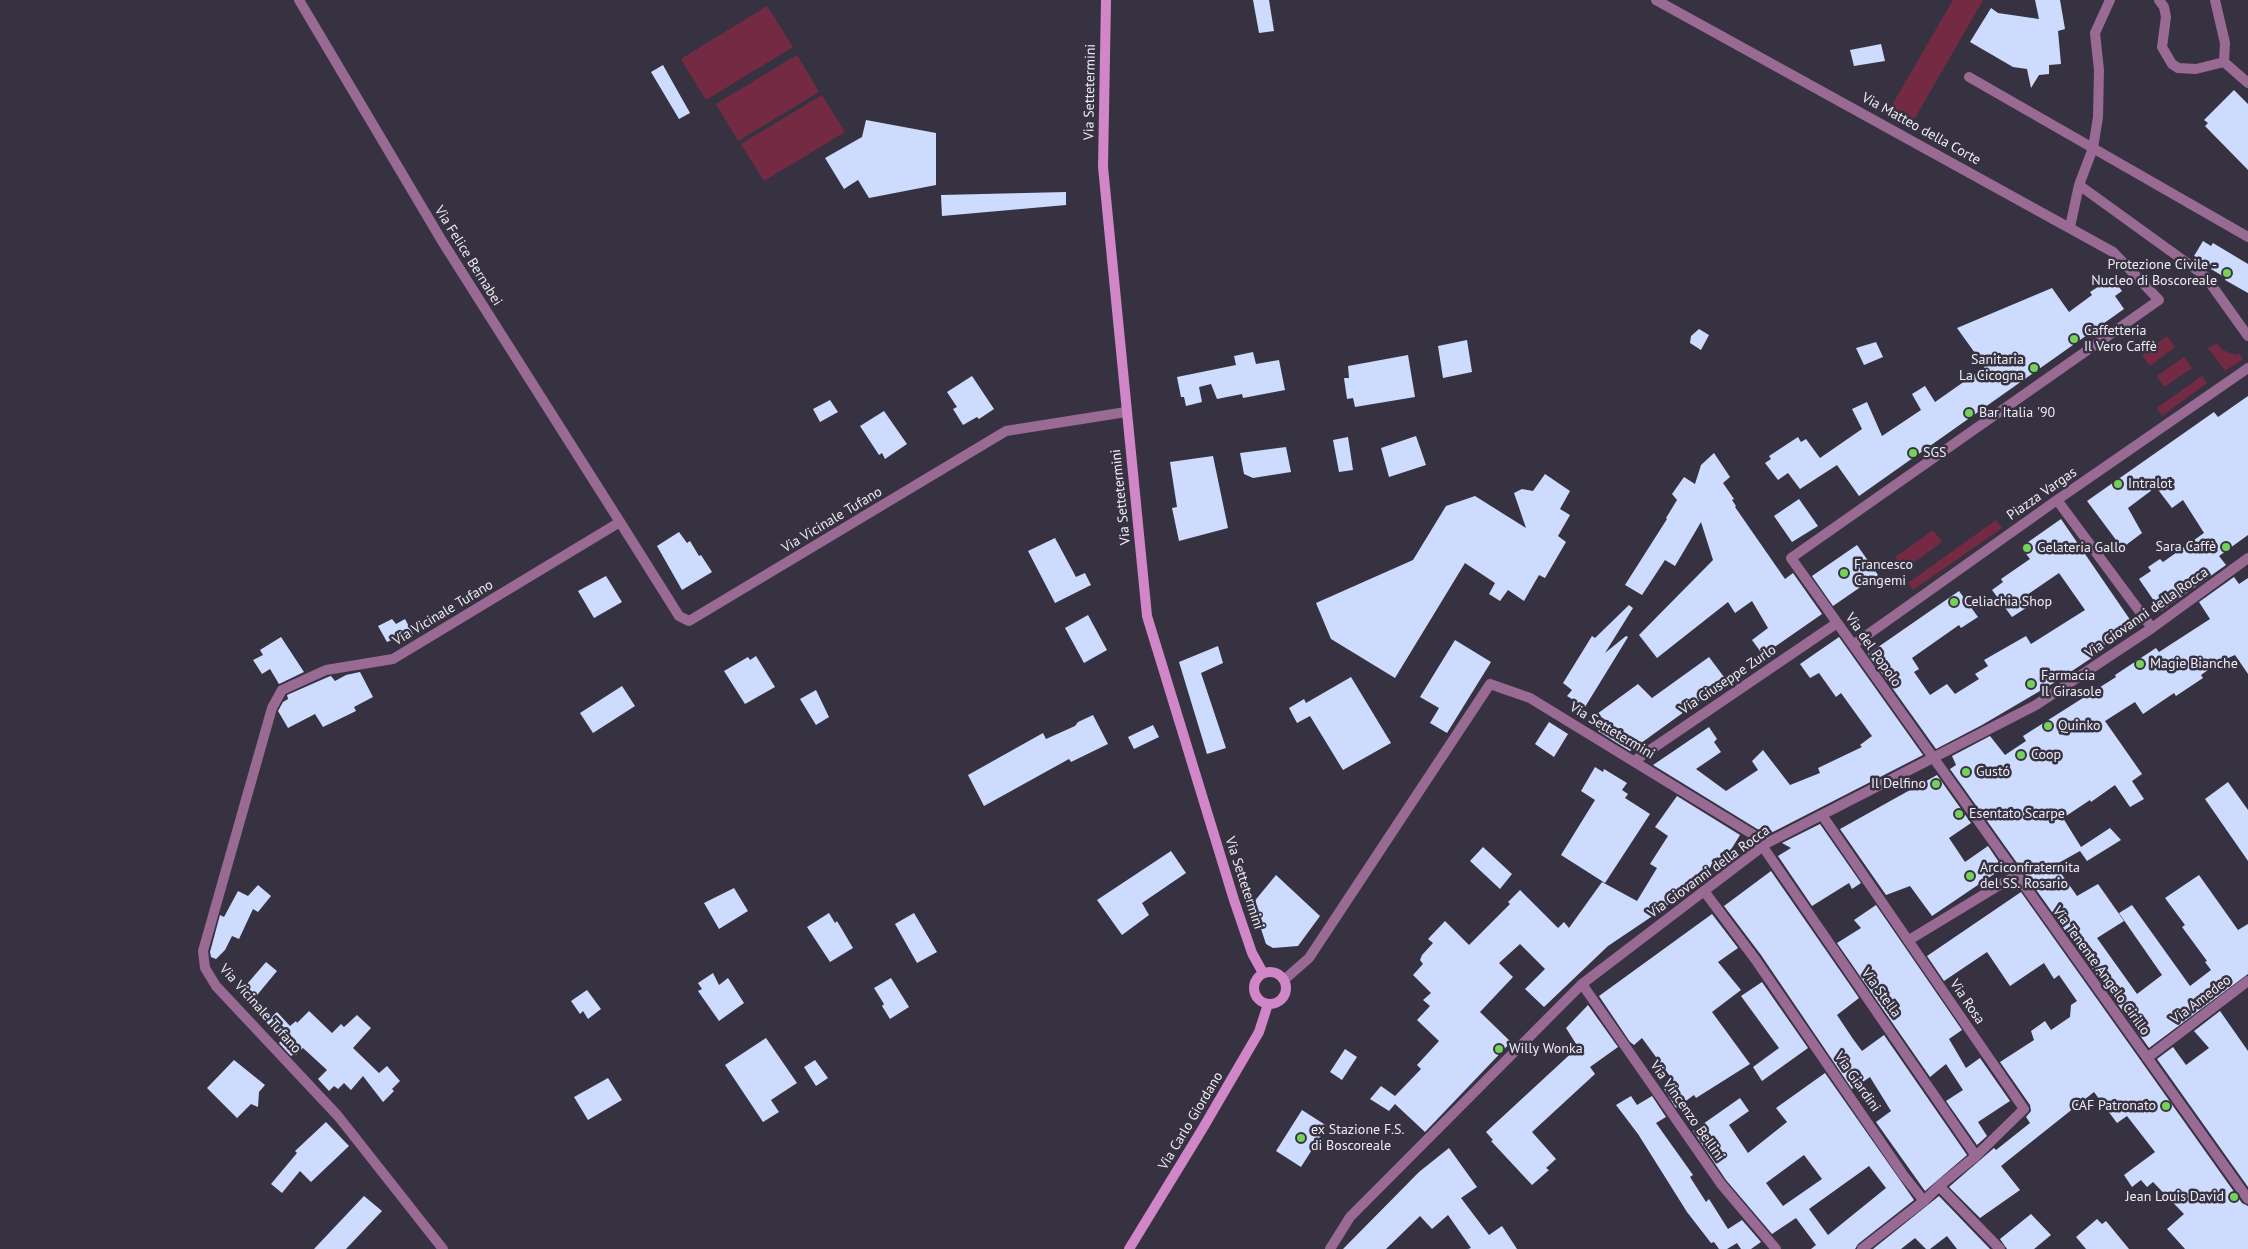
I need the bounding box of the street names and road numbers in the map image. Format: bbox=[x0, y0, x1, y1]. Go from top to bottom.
street label: Via Settetermini bbox=[1081, 44, 1099, 140]
street label: Via Matteo della Corte bbox=[1859, 89, 1983, 169]
street label: Via Felice Bernabei bbox=[431, 203, 505, 309]
street label: Via Settetermini bbox=[1108, 448, 1134, 546]
street label: Piazza Vargas bbox=[2004, 464, 2080, 524]
street label: Via Vicinale Tufano bbox=[779, 483, 885, 557]
street label: Via Giovanni della Rocca bbox=[2082, 564, 2212, 662]
street label: Via Vicinale Tufano bbox=[390, 576, 496, 650]
street label: Via del Popolo bbox=[1841, 610, 1905, 690]
street label: Via Giuseppe Zurlo bbox=[1677, 642, 1779, 718]
street label: Via Settetermini bbox=[1566, 699, 1658, 763]
street label: Via Giovanni della Rocca bbox=[1645, 822, 1773, 922]
street label: Via Settetermini bbox=[1221, 835, 1267, 931]
street label: Via Tenente Angelo Cirillo bbox=[2049, 903, 2153, 1039]
street label: Via Vicinale Tufano bbox=[216, 961, 304, 1057]
street label: Via Stella bbox=[1858, 965, 1904, 1021]
street label: Via Amedeo bbox=[2168, 972, 2234, 1028]
street label: Via Rosa bbox=[1946, 976, 1988, 1028]
street label: Via Giardini bbox=[1830, 1049, 1884, 1115]
street label: Via Vincenzo Bellini bbox=[1646, 1058, 1728, 1164]
street label: Via Carlo Giordano bbox=[1155, 1069, 1227, 1173]

